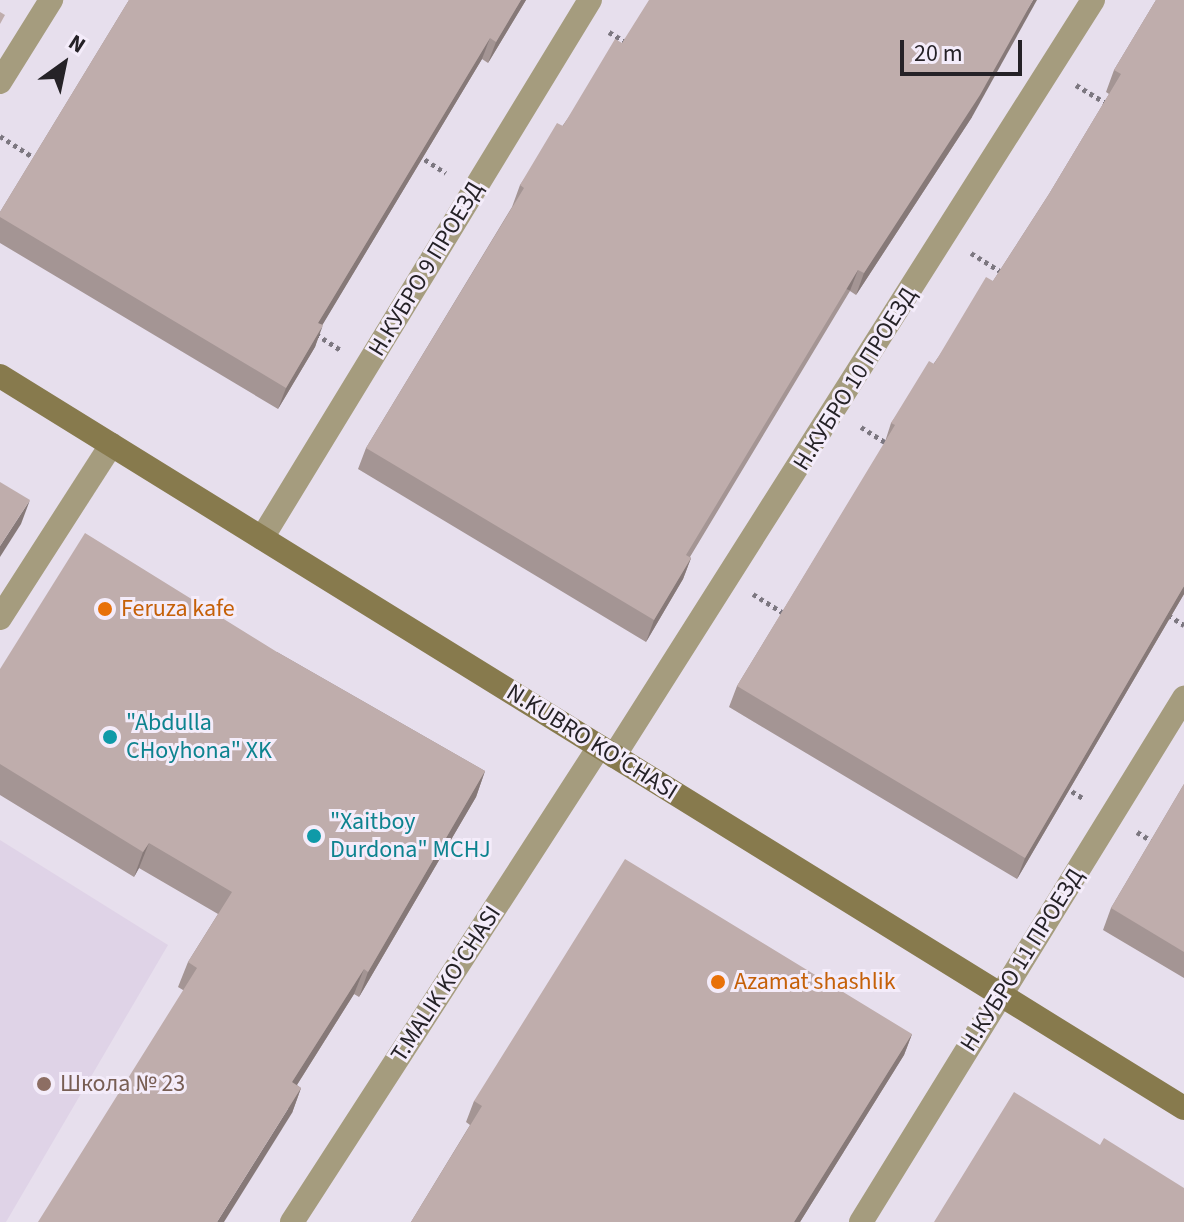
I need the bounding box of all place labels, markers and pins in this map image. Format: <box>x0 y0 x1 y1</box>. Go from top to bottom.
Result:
place label: Feruza kafe <box>121 595 235 623</box>
marker: Feruza kafe <box>96 600 114 618</box>
place label: "Abdulla CHoyhona" XK <box>126 709 272 765</box>
marker: "Abdulla CHoyhona" XK <box>101 728 119 746</box>
place label: "Xaitboy Durdona" MCHJ <box>330 808 491 864</box>
marker: "Xaitboy Durdona" MCHJ <box>305 827 323 845</box>
place label: Azamat shashlik <box>734 968 896 996</box>
marker: Azamat shashlik <box>709 973 727 991</box>
place label: Школа № 23 <box>60 1070 185 1098</box>
marker: Школа № 23 <box>35 1075 53 1093</box>

